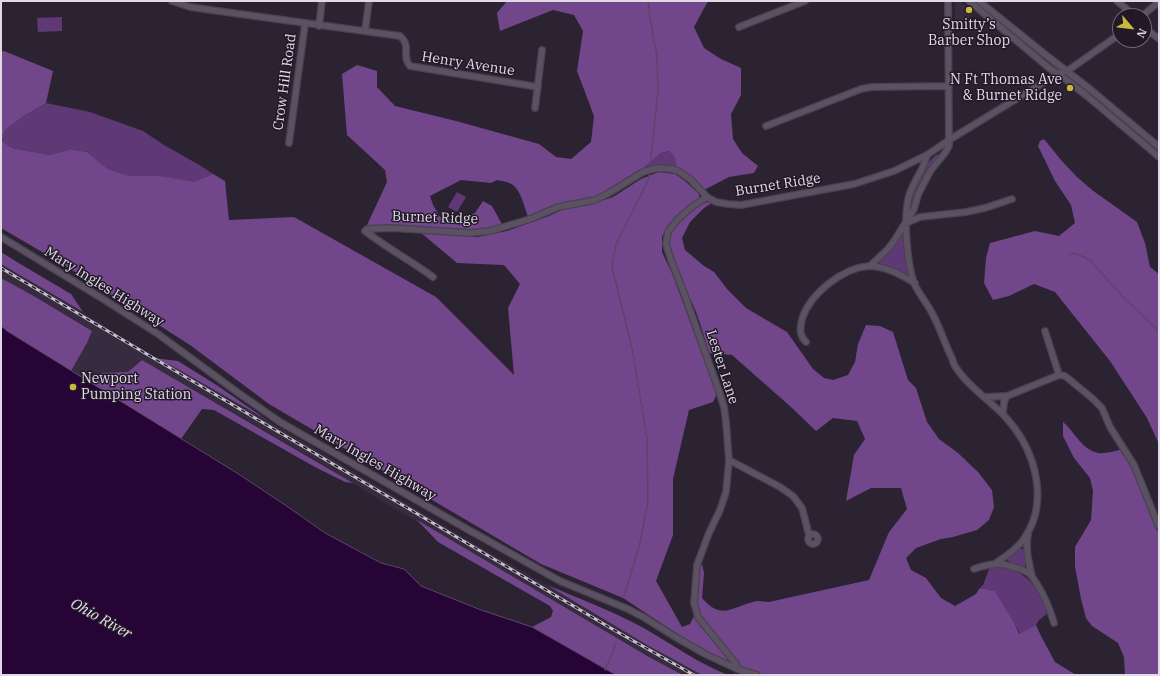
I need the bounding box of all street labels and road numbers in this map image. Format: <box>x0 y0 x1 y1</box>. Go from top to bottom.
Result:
street label: Crow Hill Road <box>270 33 300 131</box>
street label: Henry Avenue <box>420 48 516 80</box>
street label: Burnet Ridge <box>734 170 822 200</box>
street label: Burnet Ridge <box>392 208 478 228</box>
street label: Mary Ingles Highway <box>41 243 167 331</box>
street label: Lester Lane <box>702 328 742 406</box>
street label: Mary Ingles Highway <box>311 421 439 505</box>

